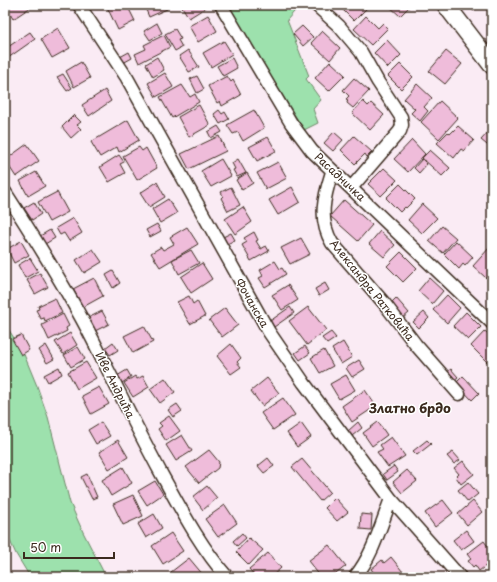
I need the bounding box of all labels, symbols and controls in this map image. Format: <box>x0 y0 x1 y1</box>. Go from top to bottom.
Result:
street label: Расадничка <box>311 148 370 205</box>
street label: Александра Ратковића <box>326 235 419 344</box>
street label: Фочанска <box>231 275 273 331</box>
street label: Иве Андрића <box>91 349 140 421</box>
district label: Златно брдо <box>368 398 451 417</box>
scale bar <box>24 534 114 560</box>
text: 50 m <box>30 538 61 556</box>

